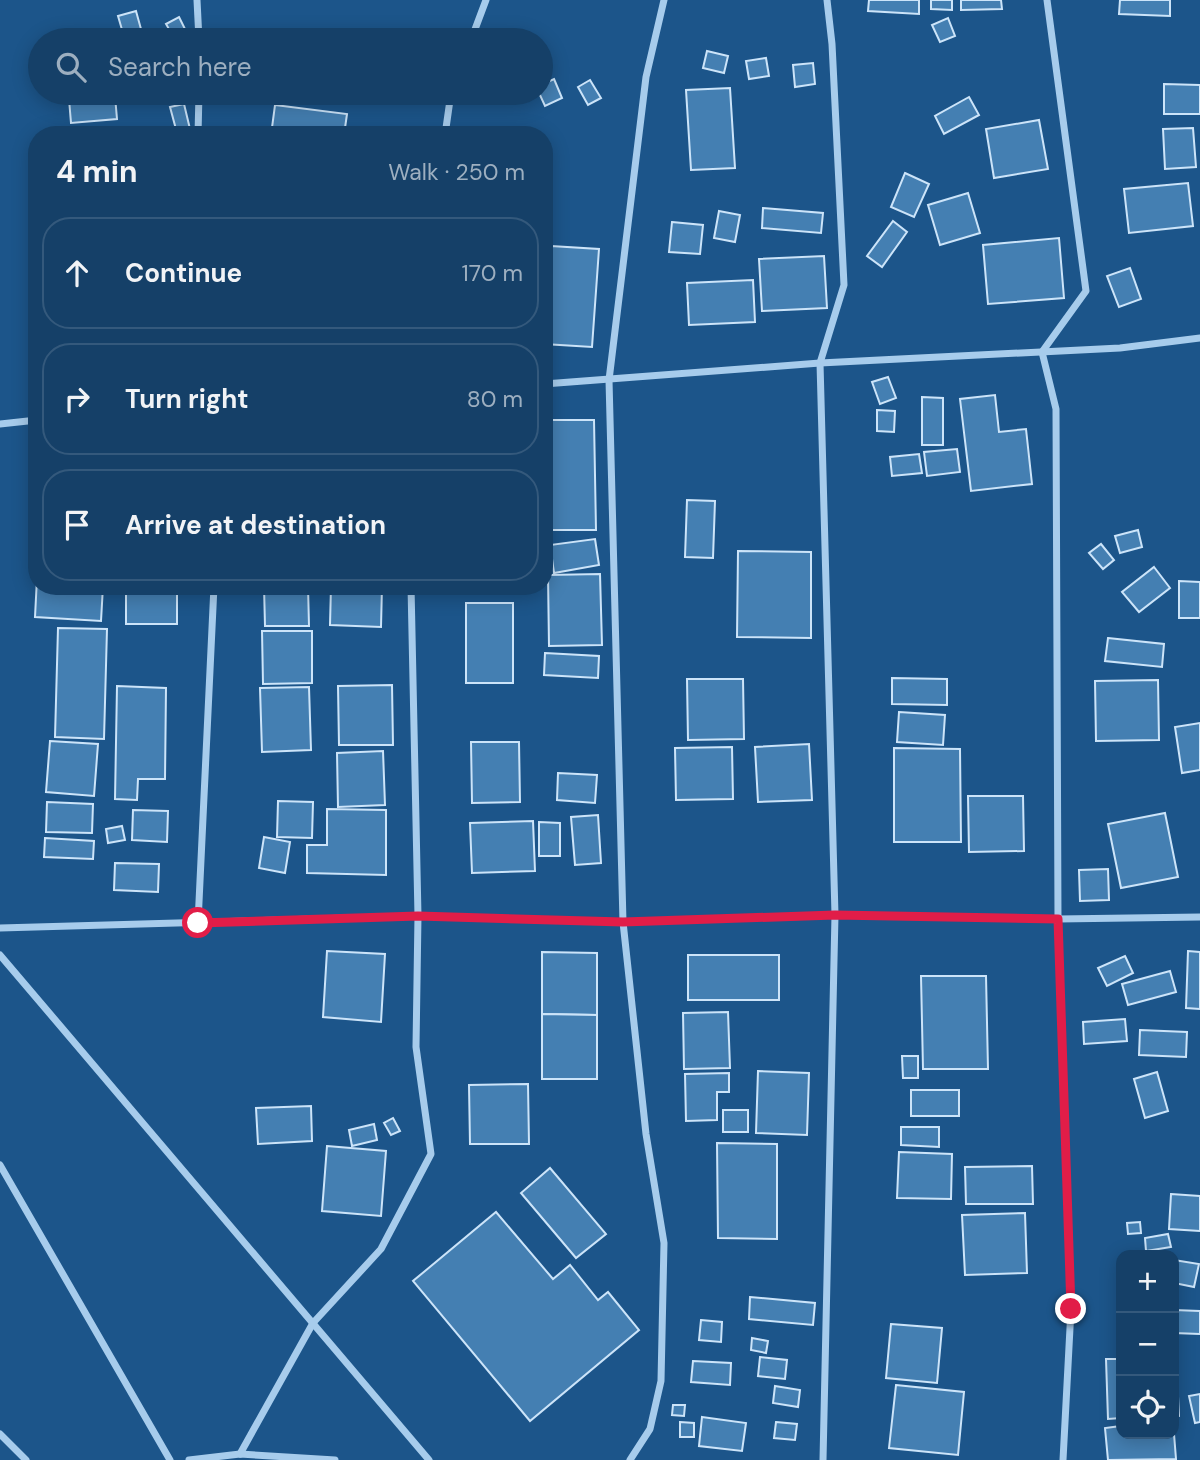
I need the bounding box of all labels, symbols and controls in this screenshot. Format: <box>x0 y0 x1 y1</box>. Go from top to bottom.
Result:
search box <box>28 28 553 105</box>
icon: search <box>52 48 90 86</box>
text: Search here <box>108 50 251 84</box>
text: 4 min <box>56 152 138 191</box>
text: Walk · 250 m <box>388 157 525 187</box>
icon: ahead <box>58 254 96 292</box>
text: Continue <box>125 256 242 290</box>
text: 170 m <box>462 258 523 288</box>
icon: right <box>58 380 96 418</box>
text: Turn right <box>125 382 249 416</box>
text: 80 m <box>467 384 523 414</box>
icon: arrive <box>58 506 96 544</box>
text: Arrive at destination <box>125 508 386 542</box>
route start <box>182 907 213 938</box>
map controls <box>1116 1250 1179 1439</box>
button: + <box>1116 1250 1179 1313</box>
route end <box>1055 1293 1086 1324</box>
button: − <box>1116 1313 1179 1376</box>
button: locate <box>1116 1376 1179 1439</box>

